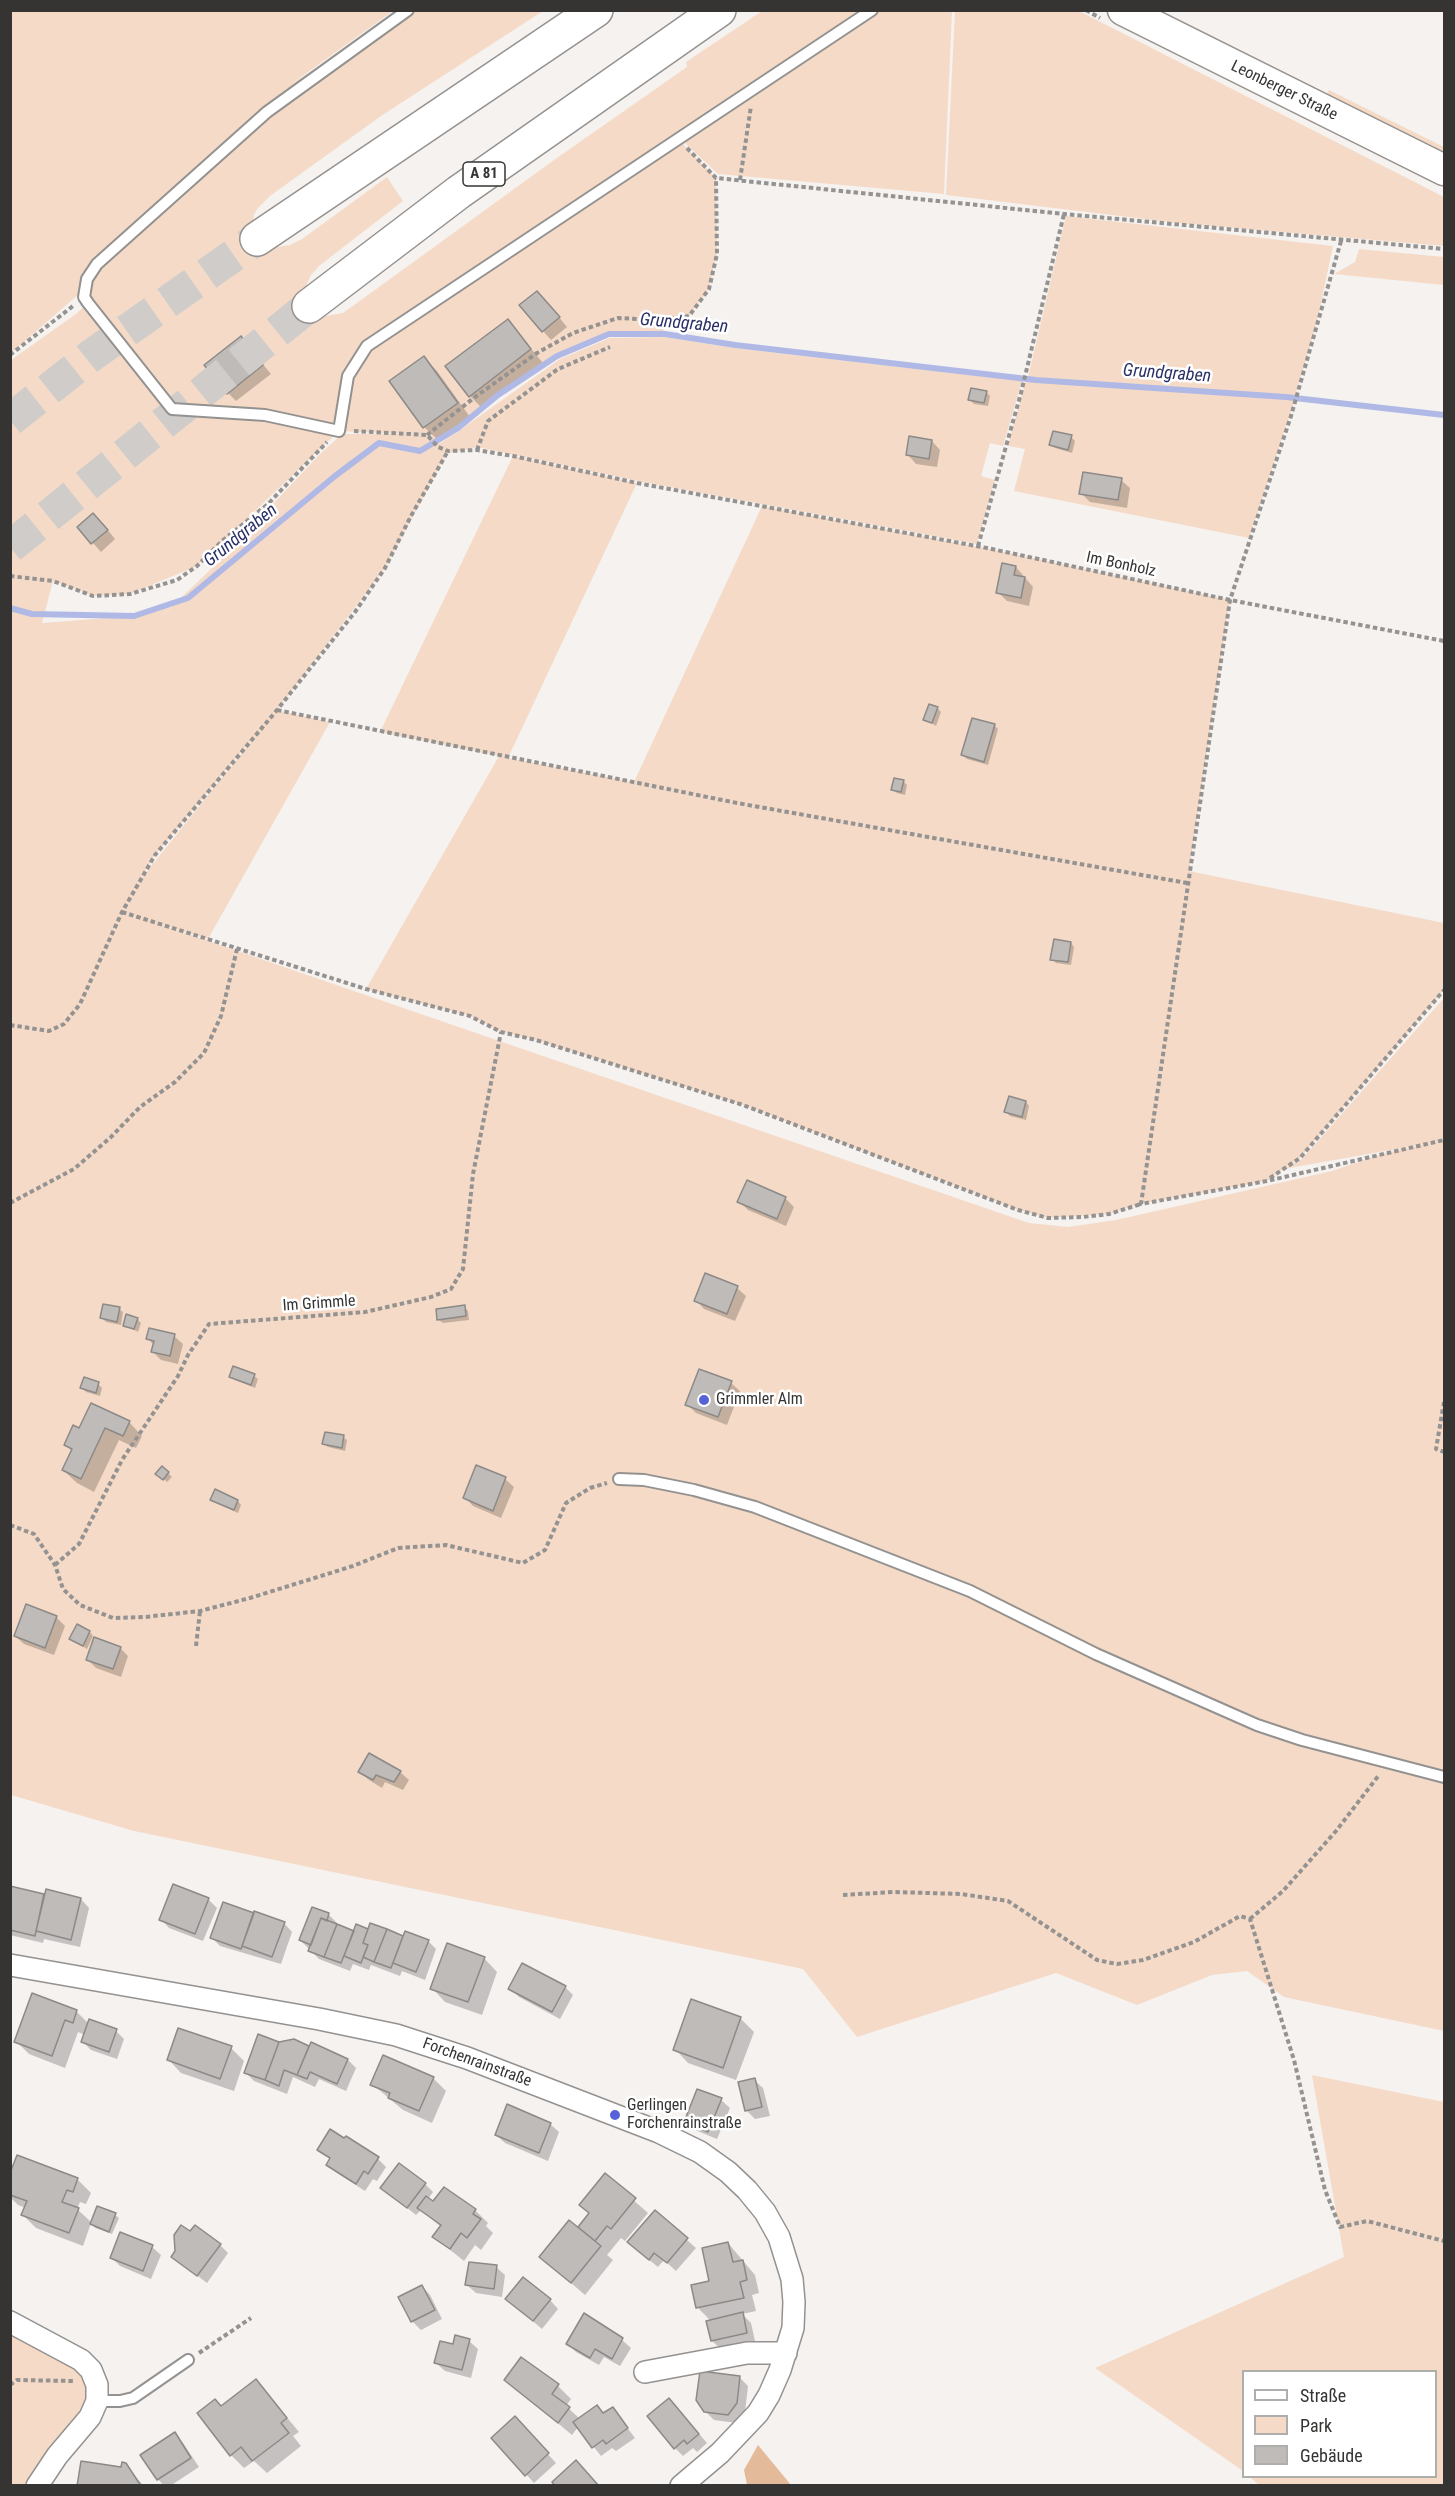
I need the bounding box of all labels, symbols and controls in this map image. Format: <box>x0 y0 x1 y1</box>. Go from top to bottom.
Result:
street label: Leonberger Straße <box>1228 57 1340 125</box>
road number: A 81 <box>463 162 505 186</box>
water label: Grundgraben <box>639 309 729 339</box>
water label: Grundgraben <box>1122 360 1212 388</box>
water label: Grundgraben <box>200 500 282 572</box>
street label: Im Bonholz <box>1084 548 1158 582</box>
street label: Im Grimmle <box>282 1292 356 1316</box>
place label: Grimmler Alm <box>716 1390 803 1410</box>
marker: Grimmler Alm <box>697 1393 711 1407</box>
street label: Forchenrainstraße <box>420 2034 534 2092</box>
place label: Gerlingen Forchenrainstraße <box>627 2096 741 2134</box>
marker: Gerlingen Forchenrainstraße <box>608 2108 622 2122</box>
legend <box>1242 2370 1437 2478</box>
text: Straße <box>1300 2385 1346 2406</box>
text: Park <box>1300 2415 1332 2436</box>
text: Gebäude <box>1300 2445 1363 2466</box>

